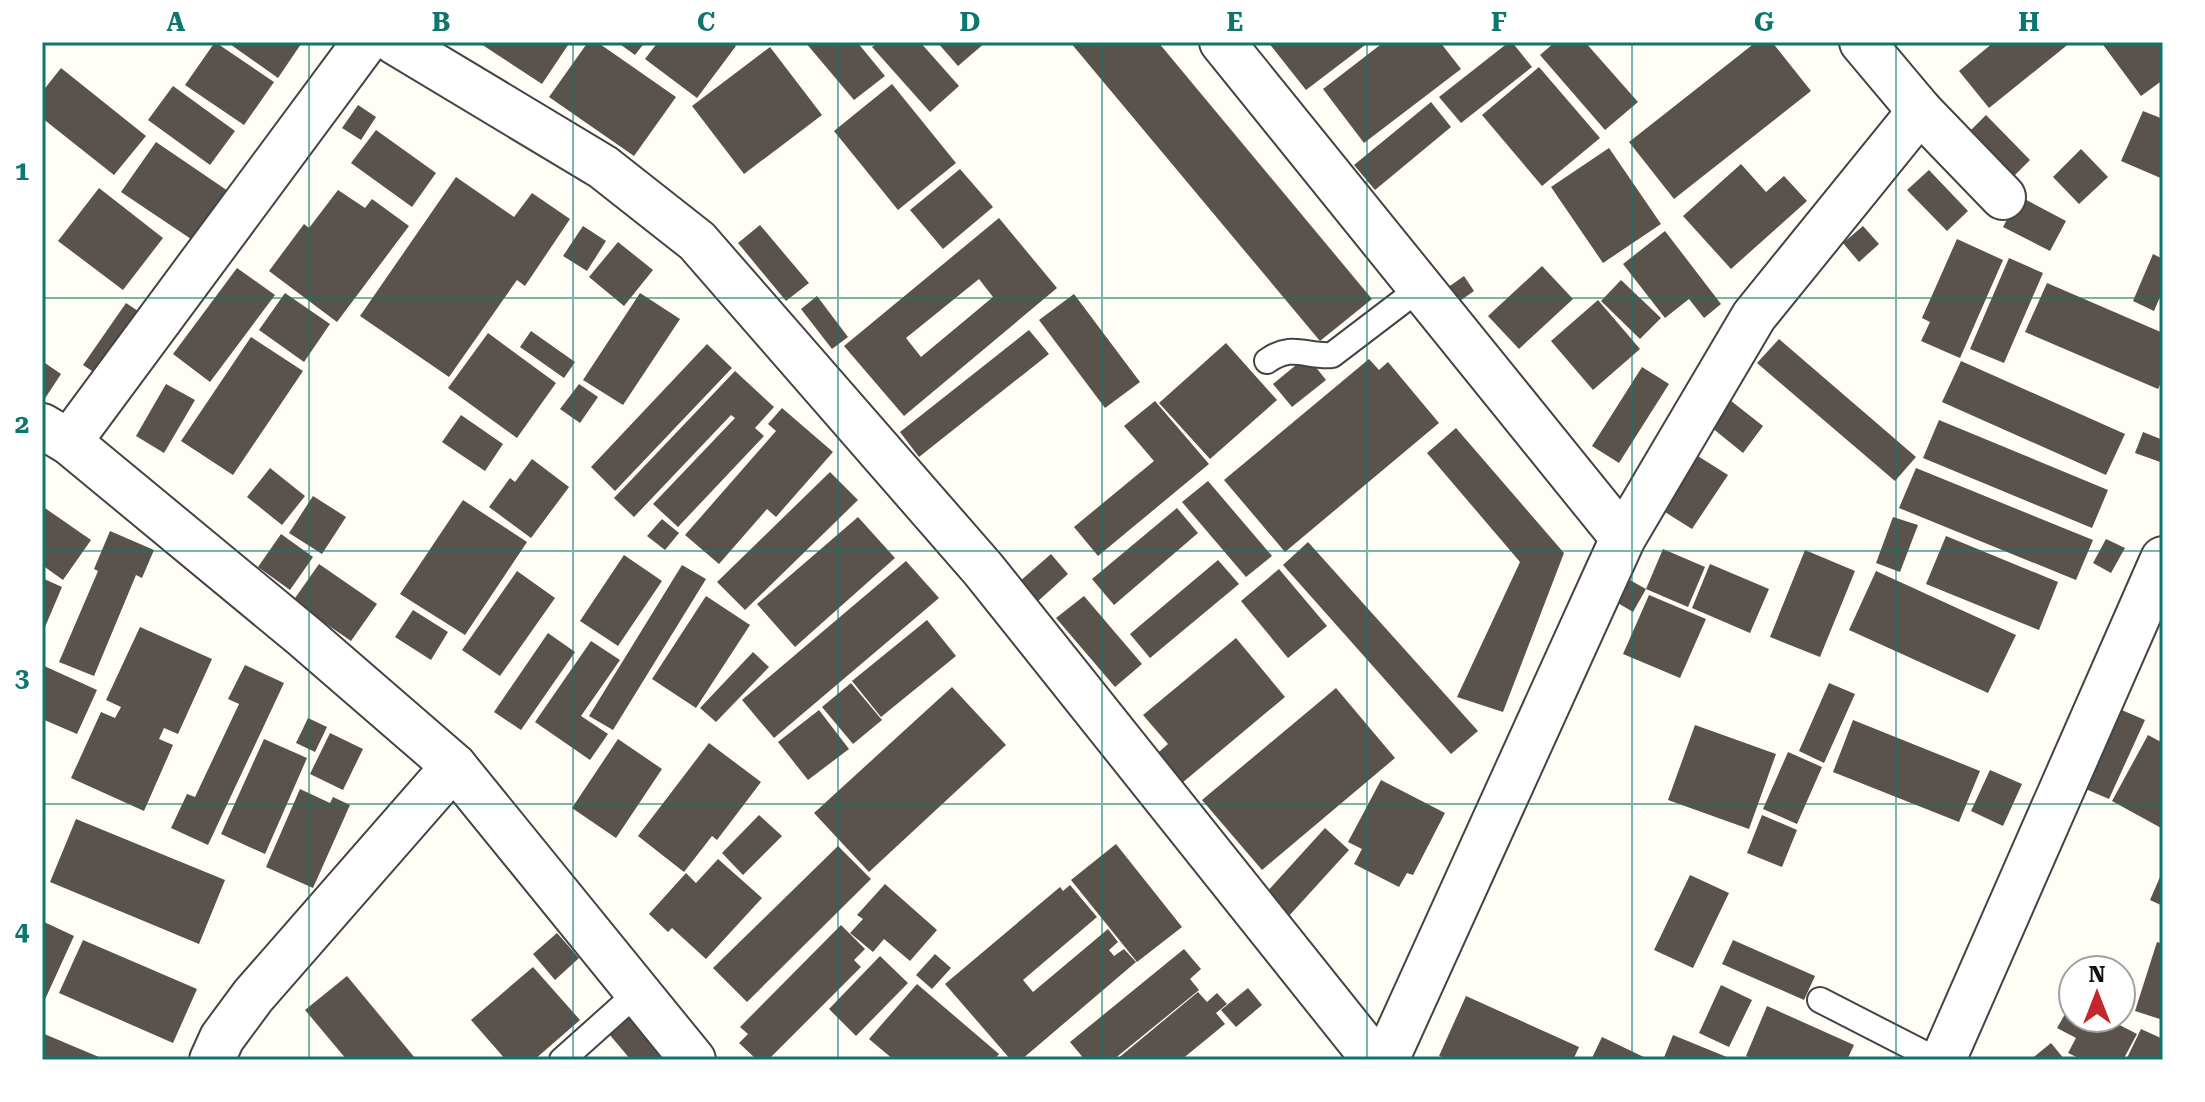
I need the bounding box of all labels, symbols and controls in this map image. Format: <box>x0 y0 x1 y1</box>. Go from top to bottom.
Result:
text: A <box>167 7 186 37</box>
text: B <box>432 7 450 37</box>
text: C <box>697 7 715 37</box>
text: D <box>960 7 980 37</box>
text: E <box>1227 7 1243 37</box>
text: F <box>1491 7 1507 37</box>
text: G <box>1754 7 1774 37</box>
text: H <box>2018 7 2040 37</box>
text: 1 <box>15 156 29 186</box>
text: 2 <box>15 409 29 439</box>
text: 3 <box>15 663 29 693</box>
text: 4 <box>15 916 30 946</box>
north arrow <box>2057 954 2137 1034</box>
text: N <box>2089 962 2106 987</box>

